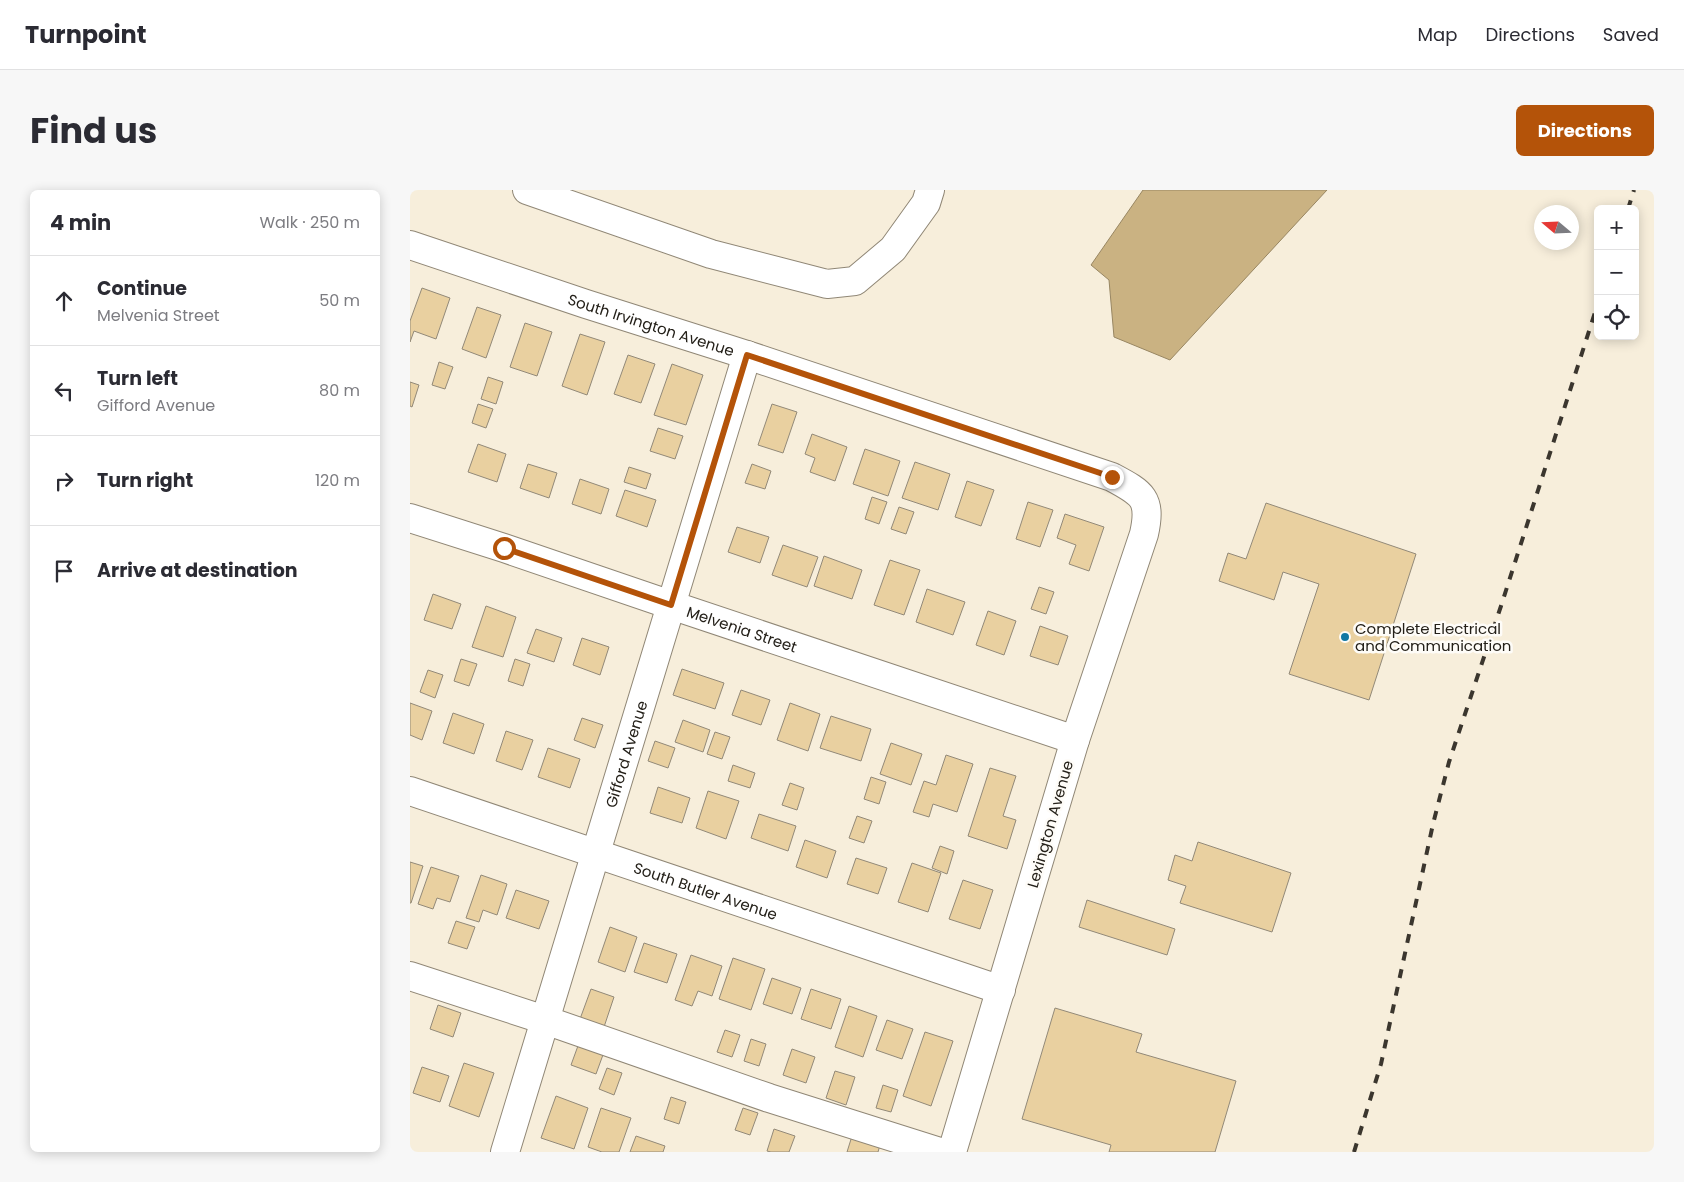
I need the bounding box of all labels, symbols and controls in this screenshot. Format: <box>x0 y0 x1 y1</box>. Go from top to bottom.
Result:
text: Turnpoint <box>25 18 146 51</box>
text: Map <box>1418 22 1457 47</box>
text: Directions <box>1485 22 1575 47</box>
text: Saved <box>1603 22 1659 47</box>
button: Directions <box>1516 105 1654 156</box>
text: Find us <box>30 106 157 155</box>
north arrow <box>1534 205 1579 250</box>
map controls <box>1594 205 1639 340</box>
button: + <box>1594 205 1639 250</box>
text: 4 min <box>50 208 111 237</box>
text: Walk · 250 m <box>259 211 360 234</box>
button: − <box>1594 250 1639 295</box>
text: Continue <box>97 275 187 302</box>
icon: ahead <box>50 287 78 315</box>
street label: South Irvington Avenue <box>565 288 737 361</box>
text: 50 m <box>319 289 360 312</box>
button: locate <box>1594 295 1639 340</box>
text: Melvenia Street <box>97 304 220 327</box>
text: Turn left <box>97 365 178 392</box>
icon: left <box>50 377 78 405</box>
text: 80 m <box>319 379 360 402</box>
text: Gifford Avenue <box>97 394 215 417</box>
route end <box>1101 466 1124 489</box>
icon: right <box>50 467 78 495</box>
text: Turn right <box>97 467 193 494</box>
text: 120 m <box>315 469 360 492</box>
route start <box>493 537 516 560</box>
icon: arrive <box>50 557 78 585</box>
text: Arrive at destination <box>97 557 298 584</box>
street label: Melvenia Street <box>684 601 800 657</box>
place label: Complete Electrical and Communication <box>1355 618 1511 656</box>
marker: Complete Electrical and Communication <box>1339 631 1351 643</box>
street label: Gifford Avenue <box>600 698 652 810</box>
street label: Lexington Avenue <box>1022 758 1078 890</box>
street label: South Butler Avenue <box>631 857 780 925</box>

